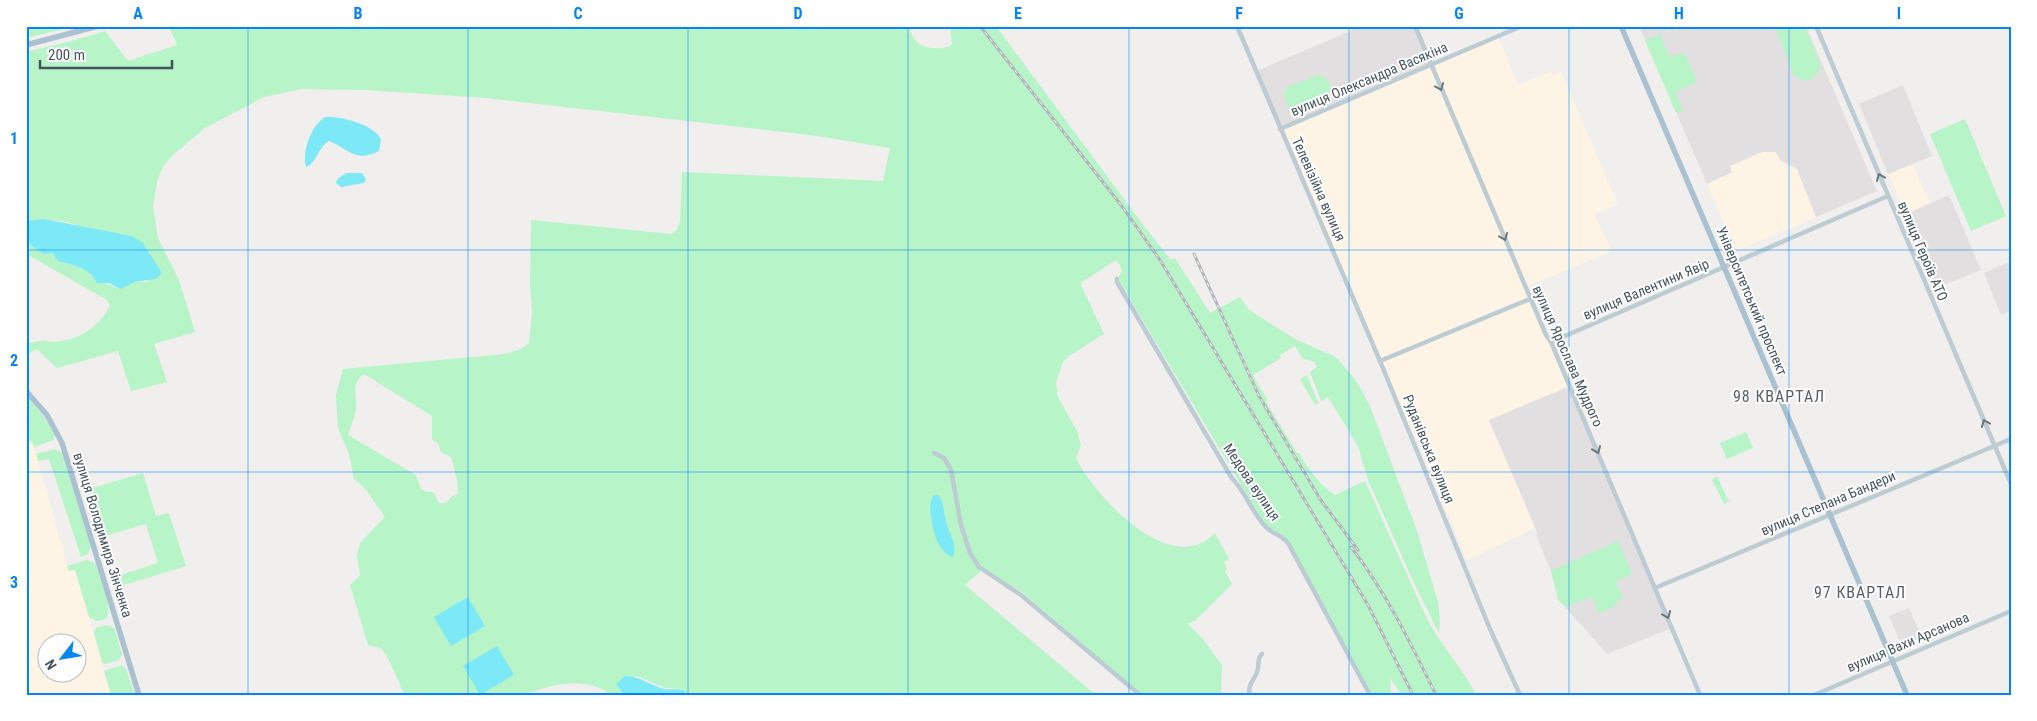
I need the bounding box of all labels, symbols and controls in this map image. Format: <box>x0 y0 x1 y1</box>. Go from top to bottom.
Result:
text: A <box>133 4 143 23</box>
text: B <box>354 4 363 23</box>
text: C <box>573 4 583 23</box>
text: D <box>793 4 803 23</box>
text: E <box>1014 4 1022 23</box>
text: F <box>1235 4 1243 23</box>
text: G <box>1454 4 1464 23</box>
text: H <box>1674 4 1684 23</box>
text: I <box>1897 4 1901 23</box>
scale bar <box>40 38 172 70</box>
street label: вулиця Олександра Васякіна <box>1288 39 1450 119</box>
text: 200 m <box>48 46 85 64</box>
one-way arrow <box>1434 82 1444 91</box>
text: 1 <box>10 129 18 148</box>
street label: Телевізійна вулиця <box>1289 135 1349 243</box>
one-way arrow <box>1875 173 1886 182</box>
street label: вулиця Героїв АТО <box>1895 199 1951 303</box>
street label: Університетський проспект <box>1713 224 1791 378</box>
one-way arrow <box>1497 232 1508 241</box>
street label: вулиця Валентини Явір <box>1581 255 1711 323</box>
street label: вулиця Ярослава Мудрого <box>1530 283 1606 429</box>
text: 2 <box>10 351 18 370</box>
district label: 98 КВАРТАЛ <box>1733 387 1825 406</box>
street label: Руданівська вулиця <box>1400 392 1458 506</box>
one-way arrow <box>1980 419 1991 428</box>
street label: Медова вулиця <box>1220 440 1284 524</box>
one-way arrow <box>1590 445 1601 454</box>
street label: вулиця Володимира Зінченка <box>70 451 136 619</box>
street label: вулиця Степана Бандери <box>1758 467 1898 539</box>
text: 3 <box>10 573 18 592</box>
district label: 97 КВАРТАЛ <box>1814 583 1906 602</box>
street label: вулиця Вахи Арсанова <box>1845 609 1971 675</box>
one-way arrow <box>1660 610 1671 619</box>
north arrow <box>38 634 88 684</box>
text: N <box>42 657 60 672</box>

